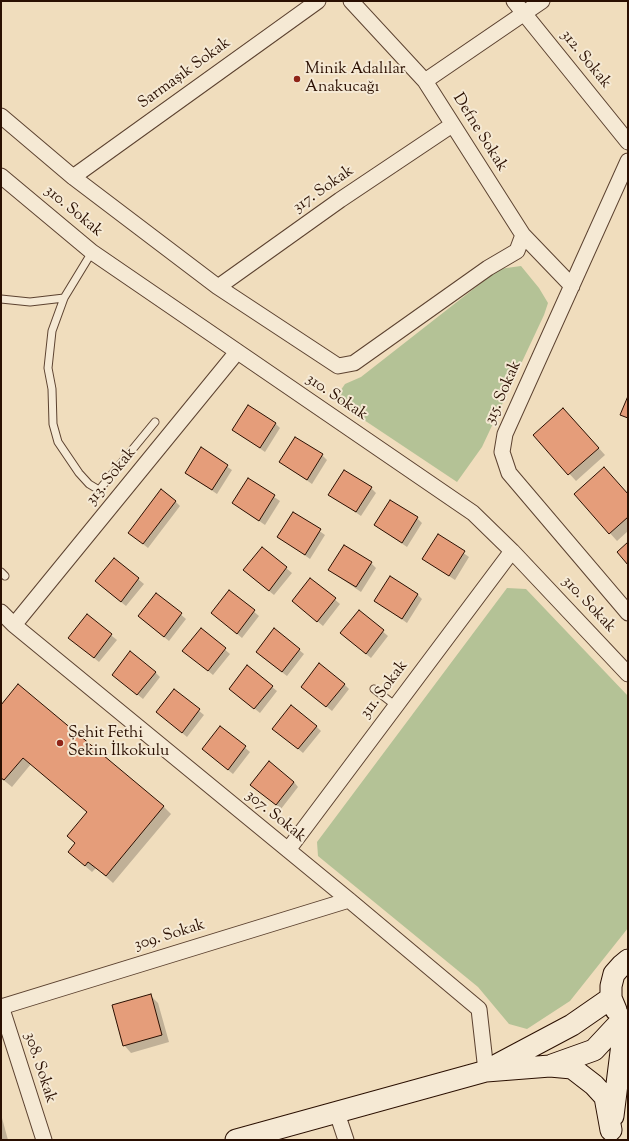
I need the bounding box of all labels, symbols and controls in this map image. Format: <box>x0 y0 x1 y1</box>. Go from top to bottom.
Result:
street label: 312. Sokak <box>556 27 614 93</box>
street label: Sarmaşık Sokak <box>135 34 235 114</box>
place label: Minik Adalılar Anakucağı <box>305 60 406 98</box>
marker: Minik Adalılar Anakucağı <box>292 74 302 84</box>
street label: Defne Sokak <box>447 90 511 176</box>
street label: 317. Sokak <box>290 162 358 218</box>
street label: 310. Sokak <box>40 182 106 242</box>
street label: 315. Sokak <box>481 358 527 428</box>
street label: 310. Sokak <box>302 370 370 426</box>
street label: 313. Sokak <box>83 444 141 510</box>
street label: 310. Sokak <box>557 573 619 637</box>
street label: 311. Sokak <box>357 657 413 723</box>
place label: Şehit Fethi Sekin İlkokulu <box>68 724 169 762</box>
marker: Şehit Fethi Sekin İlkokulu <box>55 738 65 748</box>
street label: 307. Sokak <box>241 787 309 847</box>
street label: 309. Sokak <box>132 916 208 956</box>
street label: 308. Sokak <box>19 1030 59 1106</box>

